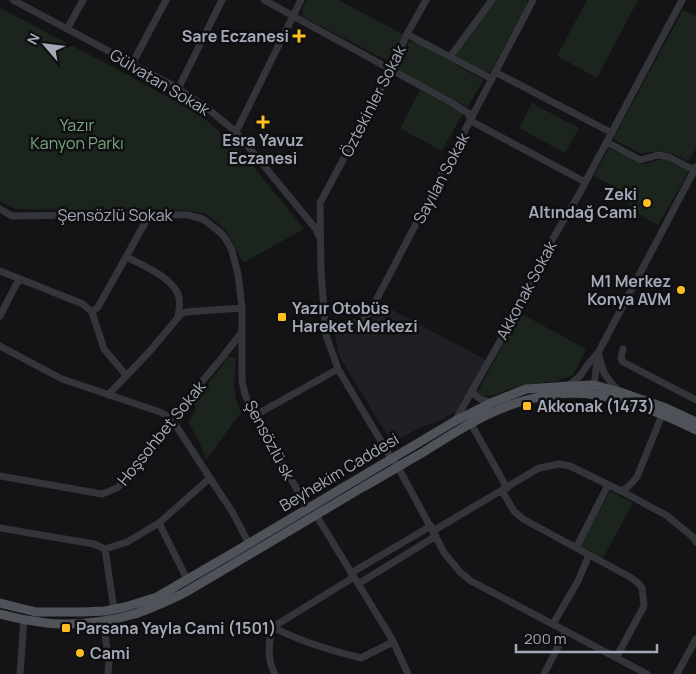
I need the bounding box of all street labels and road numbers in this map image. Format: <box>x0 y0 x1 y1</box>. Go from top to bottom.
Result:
street label: Öztekinler Sokak <box>335 40 411 161</box>
street label: Gülvatan Sokak <box>106 43 215 121</box>
street label: Sayılan Sokak <box>408 128 475 227</box>
street label: Şensözlü Sokak <box>57 204 174 226</box>
street label: Akkonak Sokak <box>491 236 562 343</box>
street label: Hoşsohbet Sokak <box>112 375 211 490</box>
street label: Şensözlü sk <box>240 396 301 485</box>
street label: Beyhekim Caddesi <box>275 428 403 516</box>

